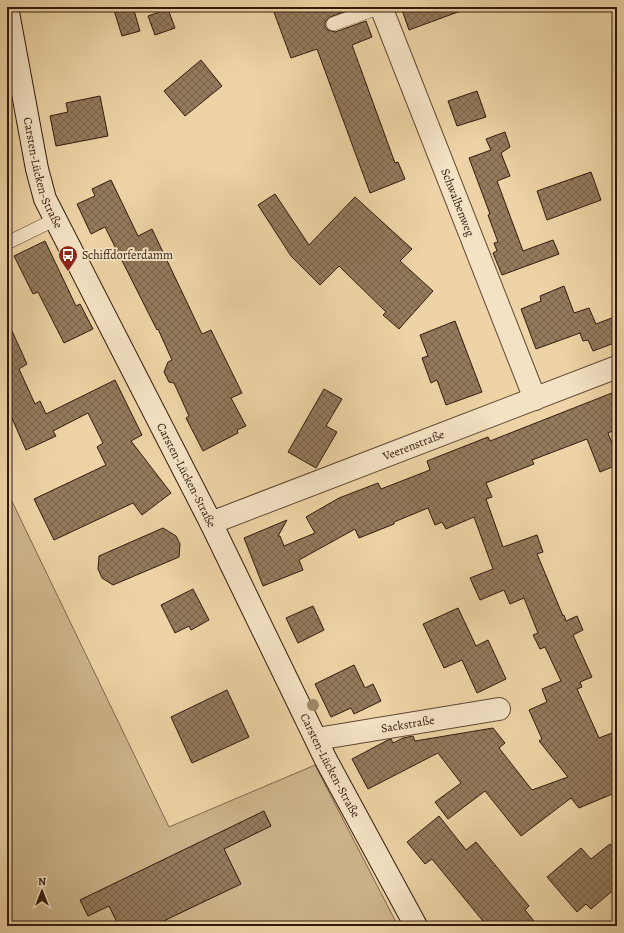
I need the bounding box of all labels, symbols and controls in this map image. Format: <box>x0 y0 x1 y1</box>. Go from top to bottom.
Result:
street label: Carsten-Lücken-Straße <box>20 116 67 231</box>
street label: Schwalbenweg <box>437 166 478 239</box>
bus stop icon: Schiffdorferdamm <box>57 244 79 272</box>
place label: Schiffdorferdamm <box>82 247 173 263</box>
street label: Carsten-Lücken-Straße <box>153 420 220 530</box>
street label: Veerenstraße <box>379 426 447 465</box>
street label: Carsten-Lücken-Straße <box>297 711 364 821</box>
street label: Sackstraße <box>380 712 436 736</box>
north arrow <box>22 871 62 911</box>
text: N <box>38 874 46 889</box>

